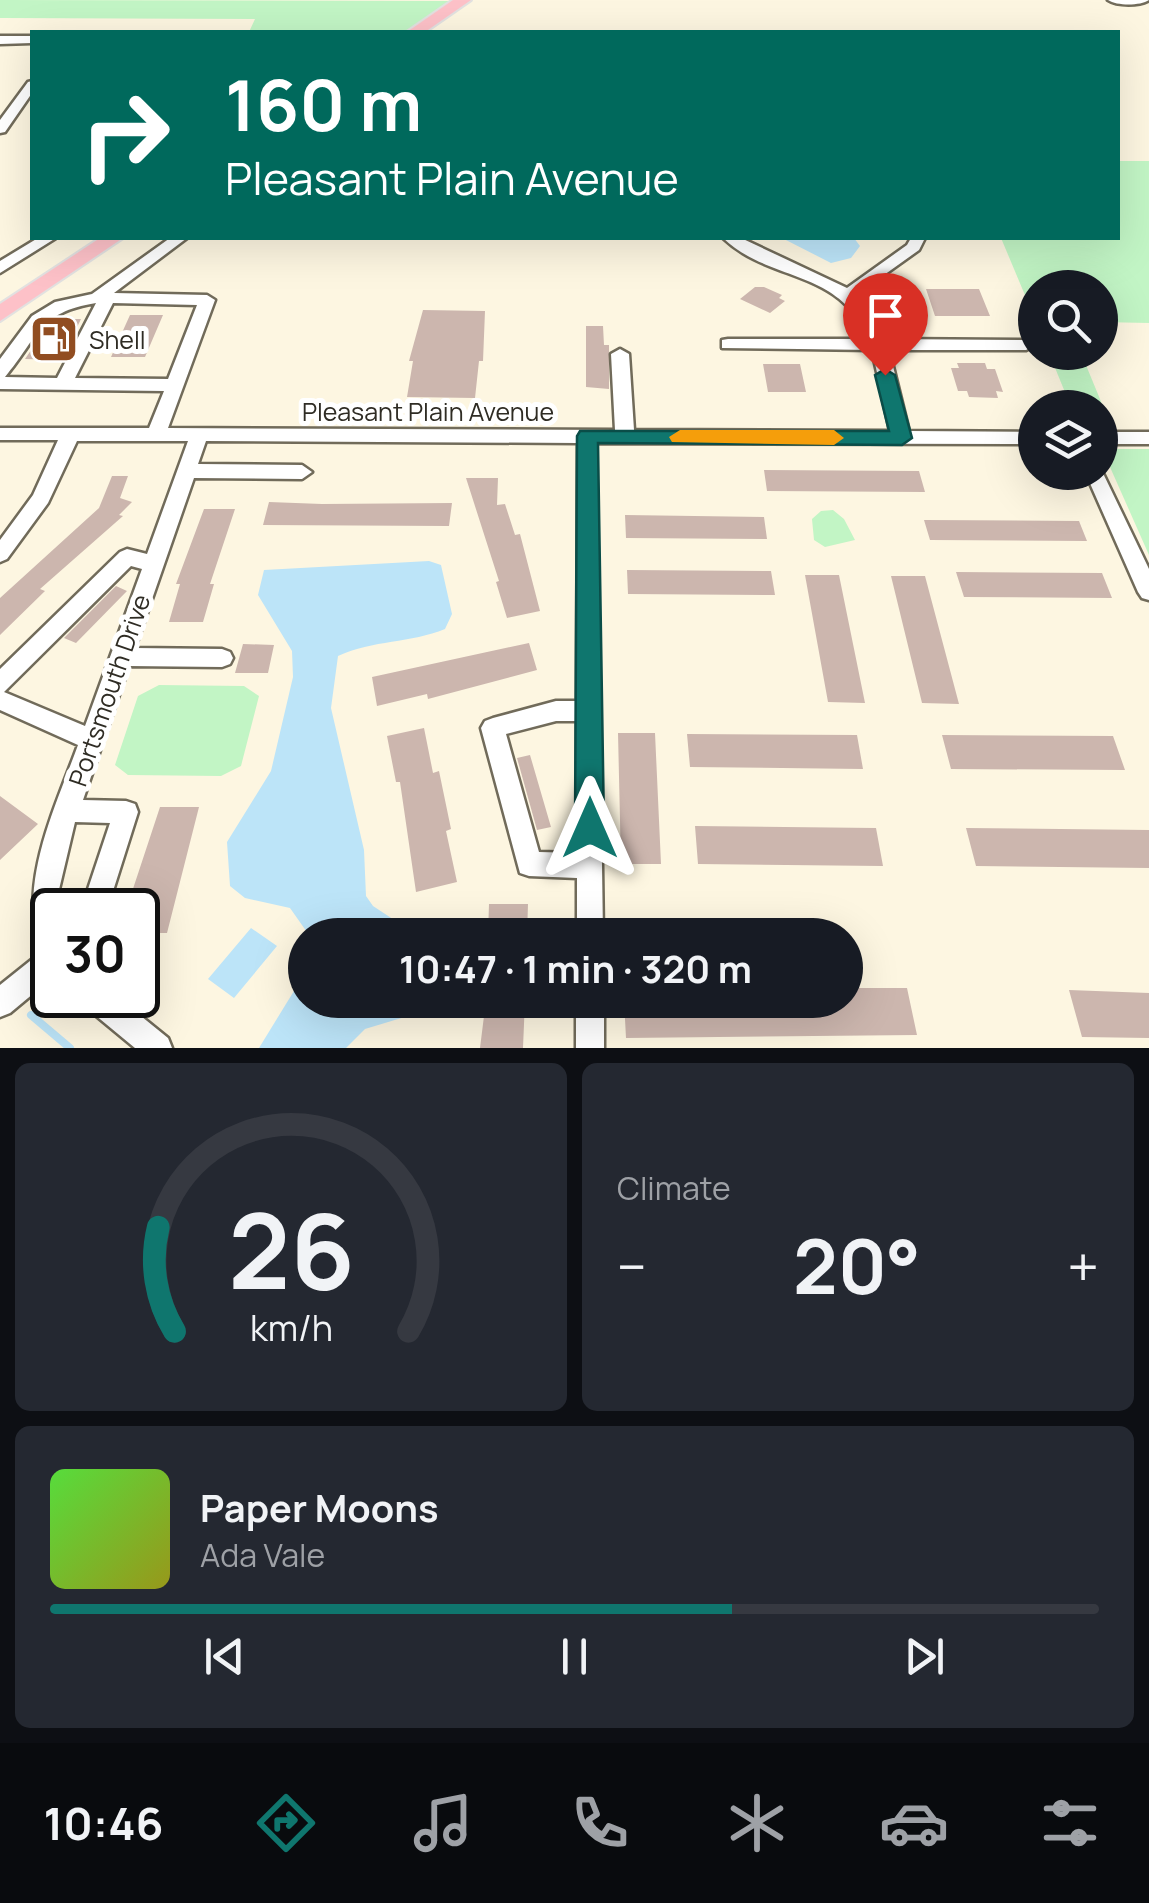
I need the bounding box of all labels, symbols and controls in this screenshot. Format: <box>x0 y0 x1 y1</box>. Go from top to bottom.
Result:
text: 160 m <box>225 56 422 152</box>
icon: right <box>60 70 190 200</box>
text: Pleasant Plain Avenue <box>225 147 679 209</box>
map controls <box>1018 270 1118 490</box>
button: search <box>1018 270 1118 370</box>
pin <box>843 273 928 376</box>
icon: arrive <box>858 288 913 343</box>
fuel station icon: Shell <box>28 313 80 365</box>
place label: Shell <box>89 322 146 357</box>
button: layers <box>1018 390 1118 490</box>
street label: Pleasant Plain Avenue <box>302 394 554 429</box>
street label: Portsmouth Drive <box>60 589 158 791</box>
position arrow <box>538 776 642 880</box>
speed limit sign: 30 <box>30 888 160 1018</box>
text: 10:47 · 1 min · 320 m <box>399 942 752 994</box>
text: Climate <box>617 1166 731 1210</box>
text: 26 <box>228 1178 354 1320</box>
text: 20° <box>793 1214 921 1317</box>
text: − <box>617 1228 647 1304</box>
text: + <box>1067 1228 1099 1304</box>
text: km/h <box>249 1303 333 1352</box>
text: Paper Moons <box>200 1481 439 1533</box>
text: Ada Vale <box>200 1533 325 1577</box>
icon: previous <box>197 1629 252 1684</box>
icon: pause <box>547 1629 602 1684</box>
icon: next <box>897 1629 952 1684</box>
icon: directions <box>251 1788 321 1858</box>
icon: music <box>408 1788 478 1858</box>
icon: phone <box>565 1788 635 1858</box>
icon: climate <box>722 1788 792 1858</box>
icon: car <box>879 1788 949 1858</box>
icon: filters <box>1035 1788 1105 1858</box>
text: 10:46 <box>43 1792 164 1854</box>

